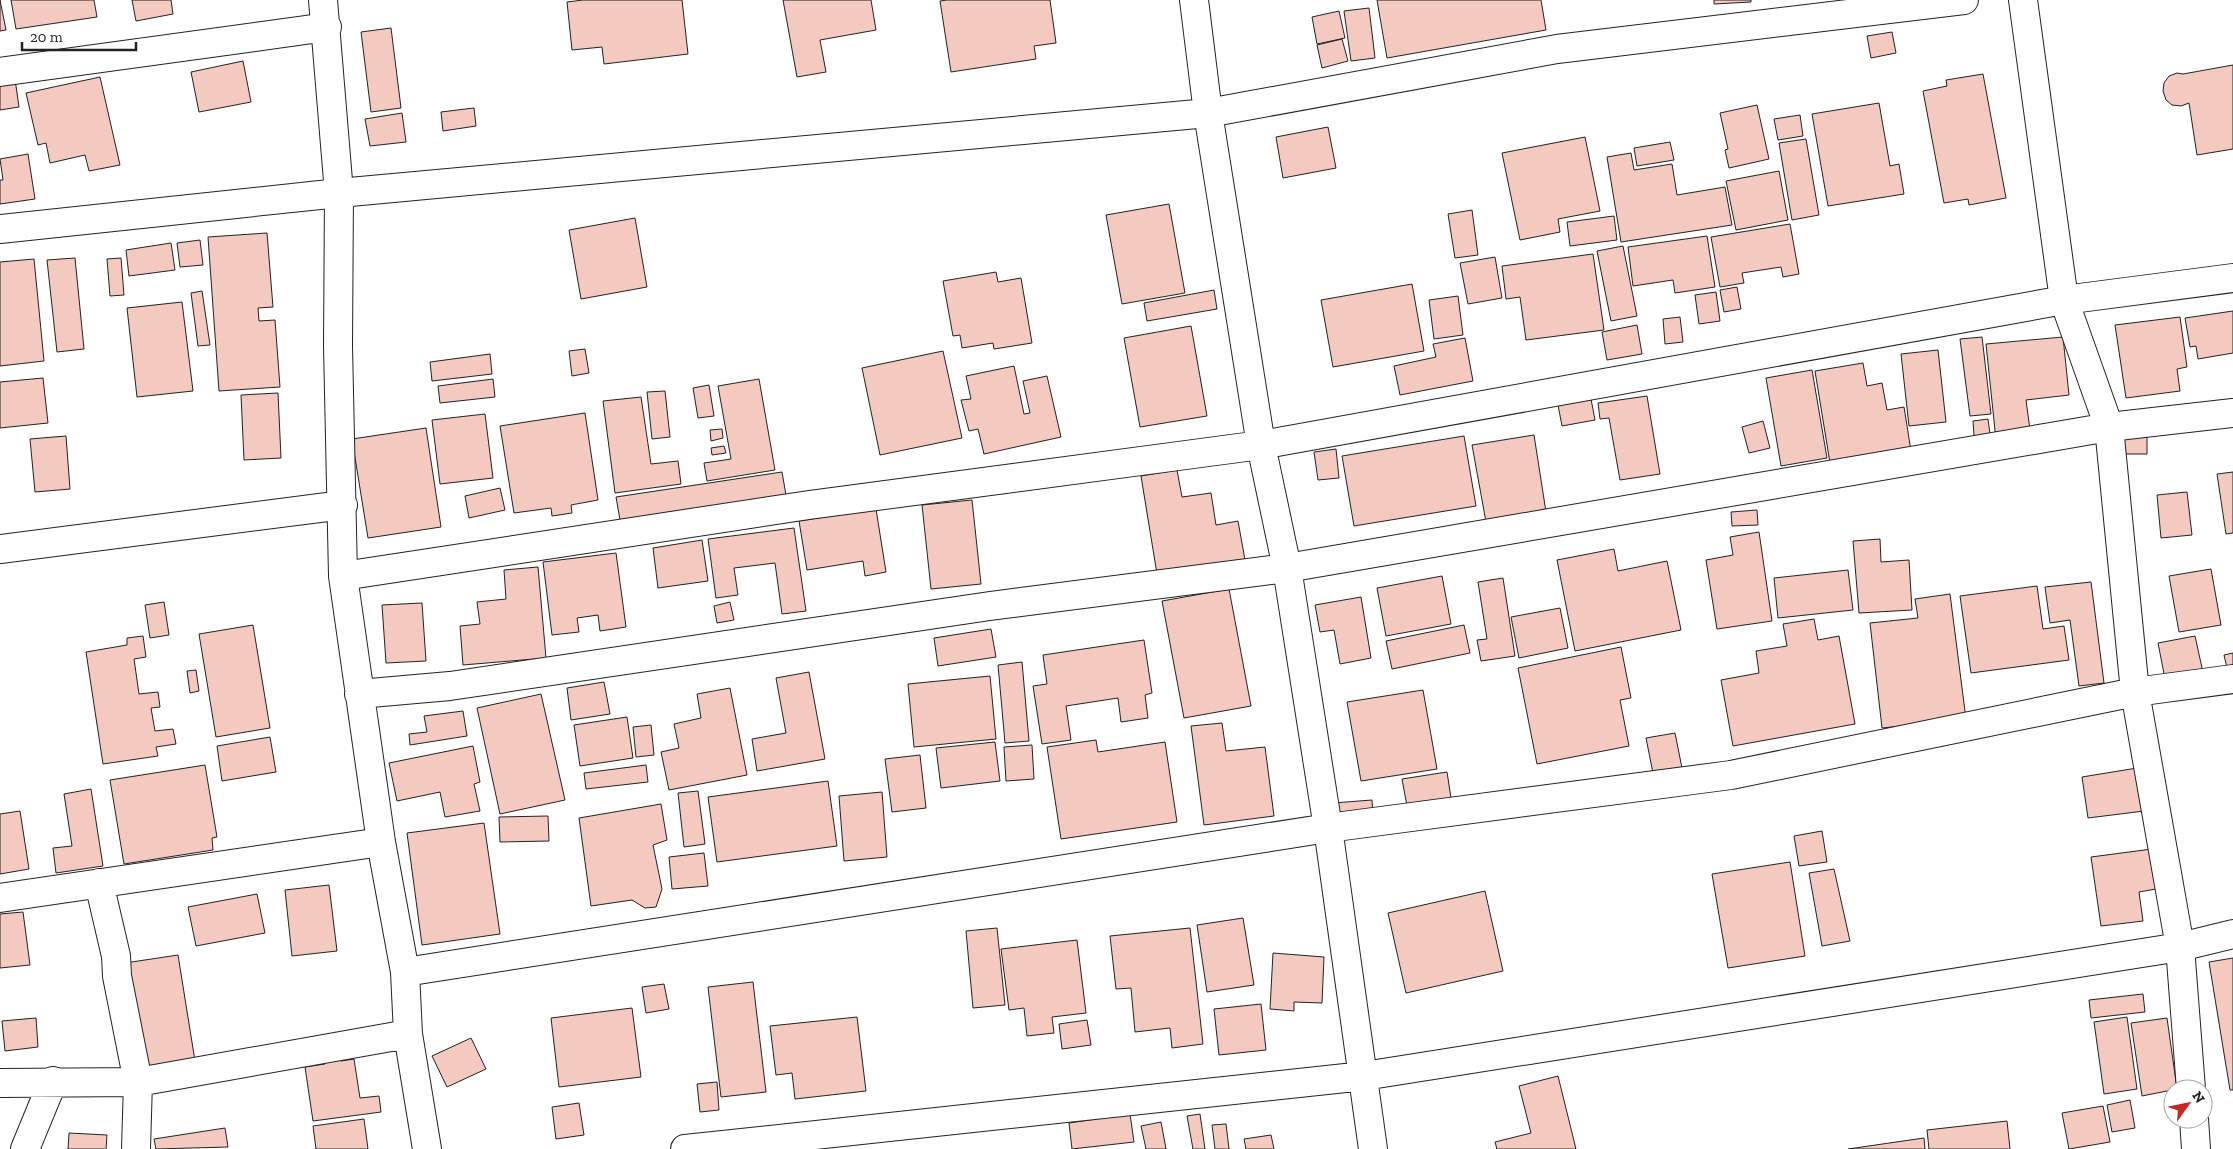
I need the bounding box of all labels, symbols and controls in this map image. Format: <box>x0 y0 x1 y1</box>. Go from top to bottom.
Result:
scale bar <box>22 20 136 52</box>
text: 20 m <box>30 28 63 46</box>
north arrow <box>2163 1079 2213 1129</box>
text: N <box>2188 1088 2209 1107</box>

